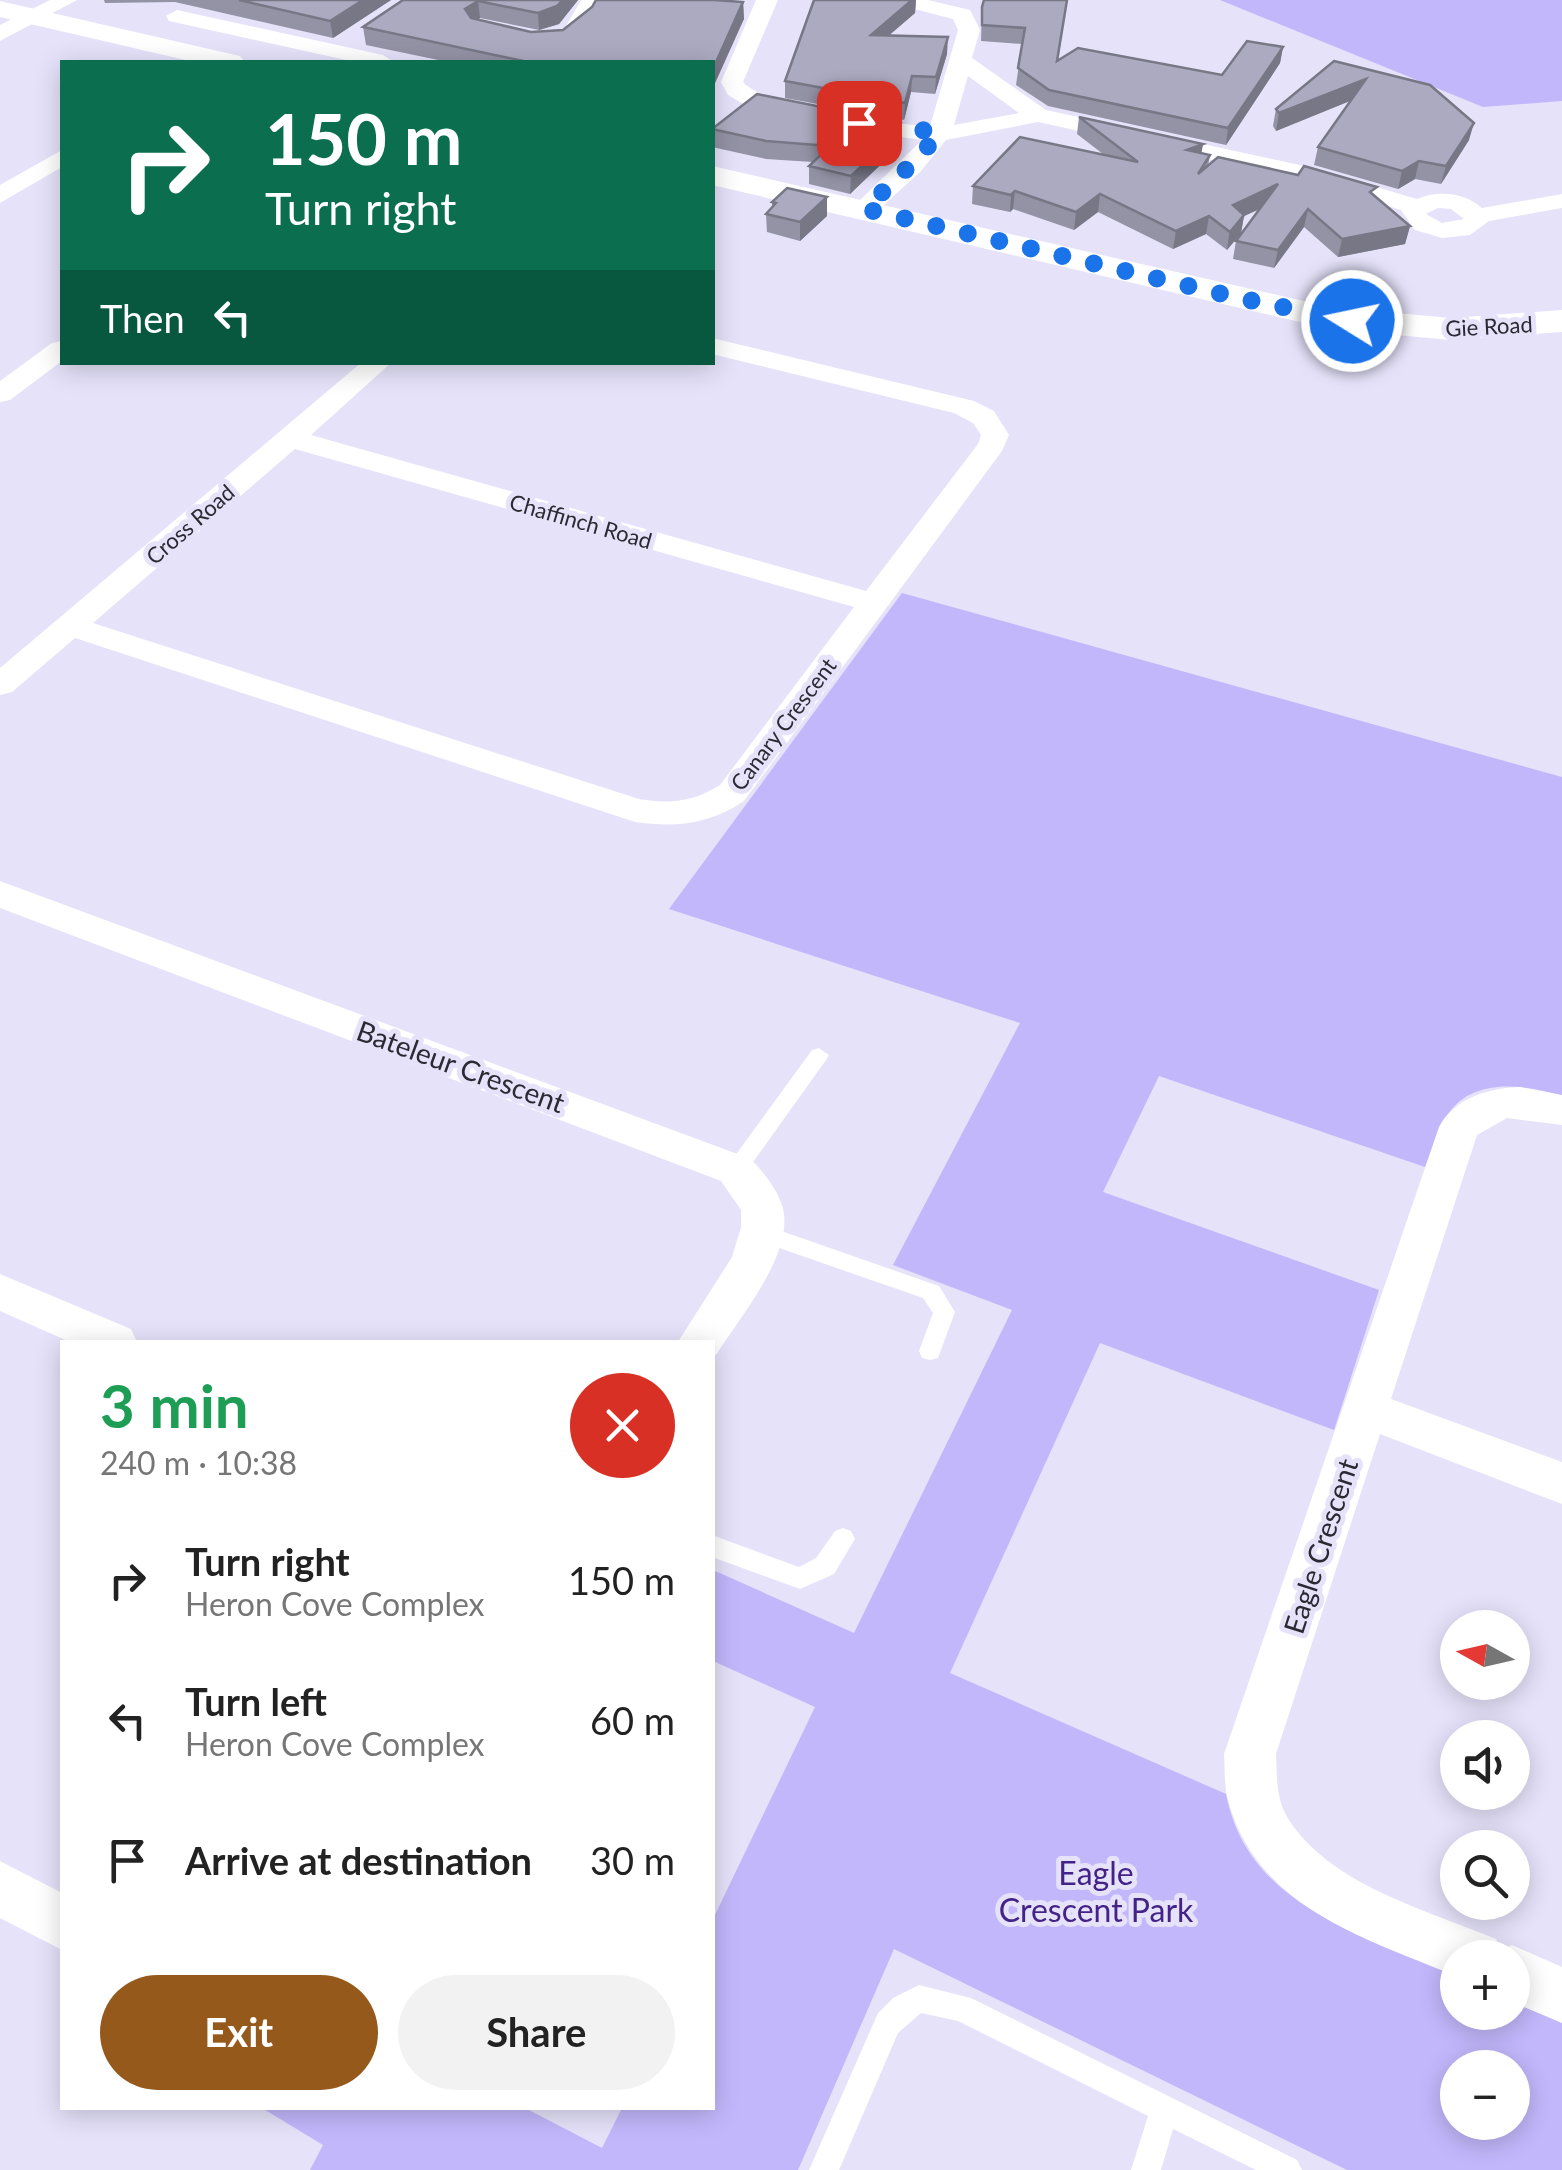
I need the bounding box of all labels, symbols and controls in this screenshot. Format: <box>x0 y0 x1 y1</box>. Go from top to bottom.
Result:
pin <box>817 81 902 166</box>
text: 150 m <box>265 96 462 180</box>
icon: arrive <box>832 96 887 151</box>
icon: right <box>100 100 230 230</box>
text: Turn right <box>265 181 456 235</box>
position arrow <box>1300 269 1404 373</box>
icon: left <box>205 290 260 345</box>
text: Then <box>100 295 185 341</box>
street label: Gie Road <box>1445 310 1533 342</box>
street label: Cross Road <box>140 478 240 570</box>
street label: Chaffinch Road <box>507 488 655 554</box>
street label: Canary Crescent <box>725 652 842 795</box>
street label: Bateleur Crescent <box>352 1013 570 1119</box>
text: 3 min <box>100 1369 249 1441</box>
button: close <box>570 1373 675 1478</box>
text: 240 m · 10:38 <box>100 1443 297 1482</box>
street label: Eagle Crescent <box>1276 1454 1364 1638</box>
text: Turn right <box>185 1538 350 1584</box>
icon: right <box>100 1553 155 1608</box>
text: 150 m <box>568 1557 675 1603</box>
text: Heron Cove Complex <box>185 1584 485 1623</box>
north arrow <box>1440 1610 1530 1700</box>
map controls <box>1440 1610 1530 2140</box>
text: Turn left <box>185 1678 327 1724</box>
icon: left <box>100 1693 155 1748</box>
text: 60 m <box>590 1697 675 1743</box>
button: sound <box>1440 1720 1530 1810</box>
text: Heron Cove Complex <box>185 1724 485 1763</box>
button: search <box>1440 1830 1530 1920</box>
icon: arrive <box>100 1833 155 1888</box>
text: Arrive at destination <box>185 1837 532 1883</box>
text: 30 m <box>590 1837 675 1883</box>
park label: Eagle Crescent Park <box>999 1853 1194 1929</box>
button: + <box>1440 1940 1530 2030</box>
button: Exit <box>100 1975 378 2090</box>
button: Share <box>398 1975 675 2090</box>
button: − <box>1440 2050 1530 2140</box>

